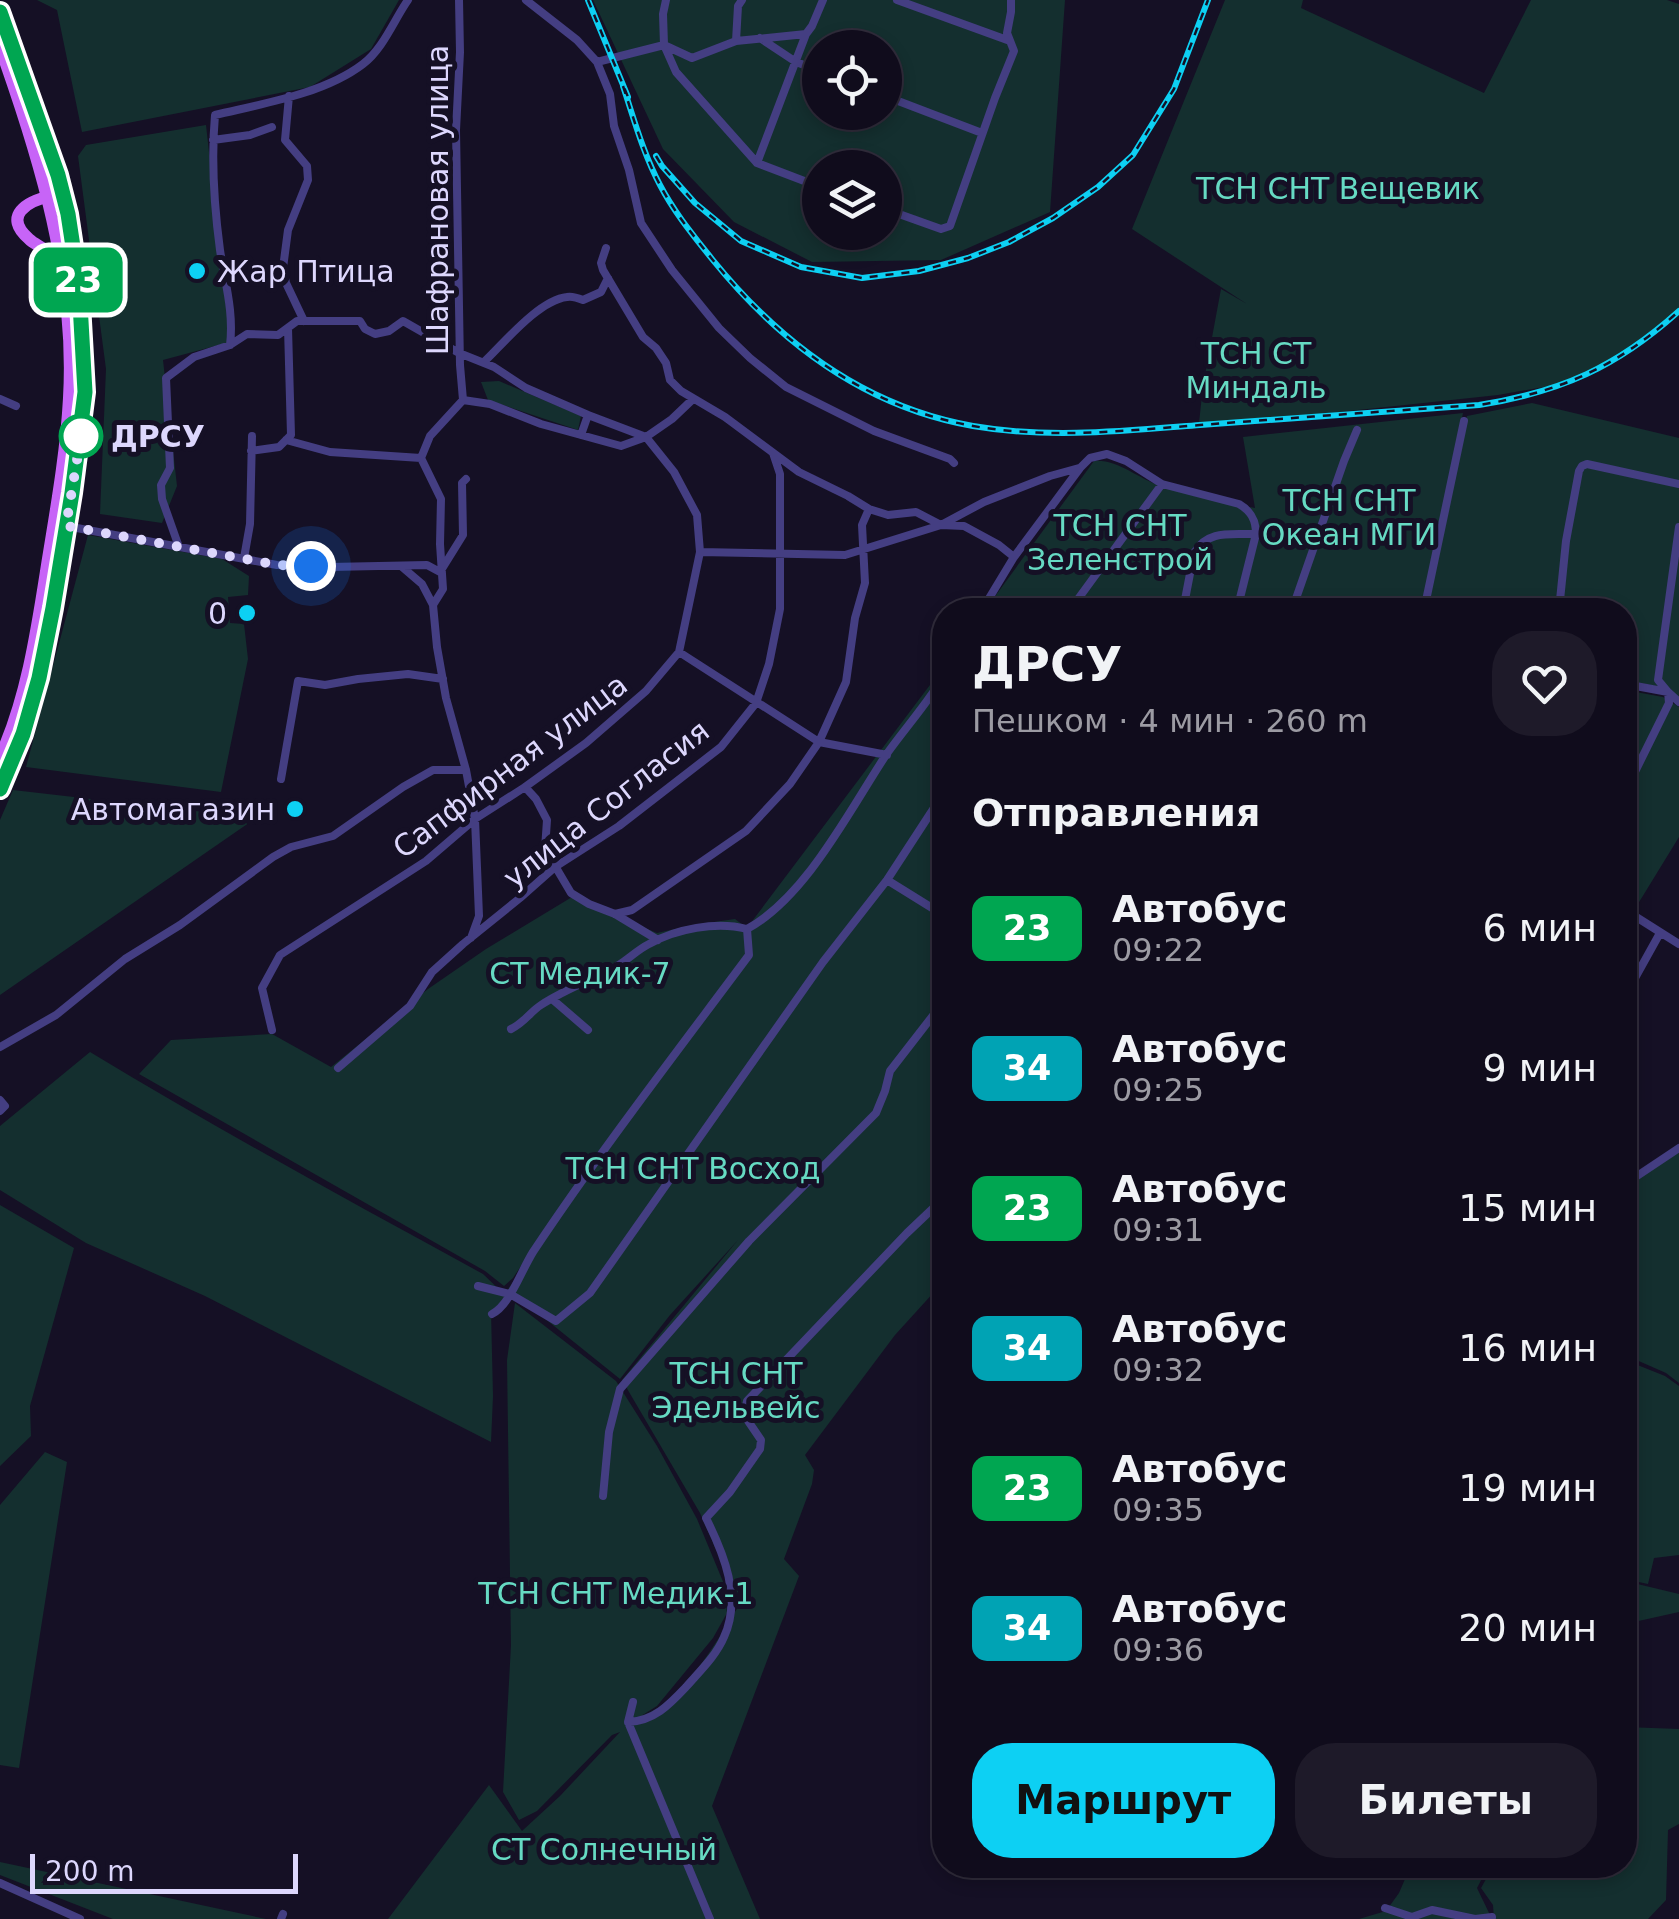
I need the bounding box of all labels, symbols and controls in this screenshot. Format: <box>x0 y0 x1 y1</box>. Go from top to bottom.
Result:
map controls <box>802 30 902 250</box>
button: locate <box>802 30 902 130</box>
street label: Шафрановая улица <box>420 45 455 355</box>
button: layers <box>802 150 902 250</box>
park label: ТСН СНТ Вещевик <box>1195 171 1480 206</box>
line badge: 23 <box>33 248 123 312</box>
place label: Жар Птица <box>217 254 395 289</box>
text: 23 <box>54 260 102 300</box>
marker: Жар Птица <box>186 260 208 282</box>
park label: ТСН СТ Миндаль <box>1186 336 1326 405</box>
marker: ДРСУ <box>60 415 102 457</box>
place label: ДРСУ <box>111 419 205 454</box>
park label: ТСН СНТ Океан МГИ <box>1262 483 1436 552</box>
park label: ТСН СНТ Зеленстрой <box>1027 508 1213 577</box>
your location <box>286 541 336 591</box>
place label: 0 <box>208 596 227 631</box>
marker: 0 <box>236 602 258 624</box>
button: heart <box>1492 631 1597 736</box>
text: ДРСУ <box>972 636 1122 692</box>
street label: Сапфирная улица <box>386 667 634 865</box>
text: Пешком · 4 мин · 260 m <box>972 702 1368 740</box>
street label: улица Согласия <box>496 713 716 895</box>
text: Отправления <box>972 791 1260 835</box>
place label: Автомагазин <box>71 792 275 827</box>
marker: Автомагазин <box>284 798 306 820</box>
text: Автобус <box>1112 887 1287 931</box>
text: 6 мин <box>1483 906 1597 950</box>
text: 23 <box>1003 908 1051 948</box>
text: 09:22 <box>1112 931 1204 969</box>
park label: СТ Медик-7 <box>489 956 671 991</box>
text: Автобус <box>1112 1027 1287 1071</box>
text: 9 мин <box>1483 1046 1597 1090</box>
text: 34 <box>1003 1048 1051 1088</box>
text: 09:25 <box>1112 1071 1204 1109</box>
park label: ТСН СНТ Восход <box>564 1151 821 1186</box>
text: Автобус <box>1112 1167 1287 1211</box>
text: 15 мин <box>1458 1186 1597 1230</box>
text: 23 <box>1003 1188 1051 1228</box>
text: 09:31 <box>1112 1211 1204 1249</box>
text: Автобус <box>1112 1307 1287 1351</box>
text: 16 мин <box>1458 1326 1597 1370</box>
text: 34 <box>1003 1328 1051 1368</box>
text: 09:32 <box>1112 1351 1204 1389</box>
park label: ТСН СНТ Эдельвейс <box>651 1356 821 1425</box>
text: Автобус <box>1112 1447 1287 1491</box>
text: 19 мин <box>1458 1466 1597 1510</box>
text: 23 <box>1003 1468 1051 1508</box>
text: 09:35 <box>1112 1491 1204 1529</box>
park label: ТСН СНТ Медик-1 <box>477 1576 754 1611</box>
text: Автобус <box>1112 1587 1287 1631</box>
text: 20 мин <box>1458 1606 1597 1650</box>
text: 34 <box>1003 1608 1051 1648</box>
text: 09:36 <box>1112 1631 1204 1669</box>
button: Маршрут <box>972 1743 1275 1858</box>
button: Билеты <box>1295 1743 1597 1858</box>
park label: СТ Солнечный <box>491 1832 717 1867</box>
scale bar <box>30 1849 298 1894</box>
text: 200 m <box>45 1855 135 1888</box>

